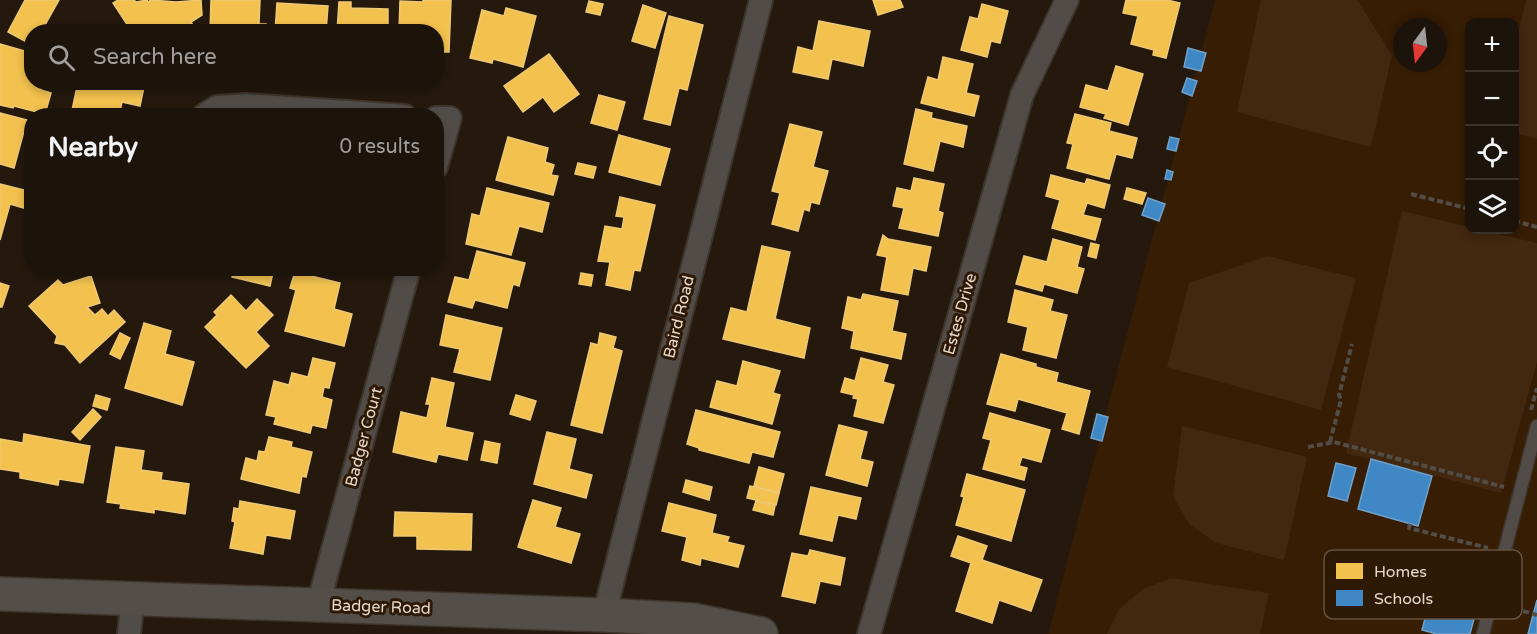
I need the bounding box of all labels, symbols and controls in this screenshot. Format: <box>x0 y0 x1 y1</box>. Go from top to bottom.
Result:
north arrow <box>1393 18 1447 72</box>
map controls <box>1465 18 1519 234</box>
button: + <box>1465 18 1519 72</box>
search box <box>24 24 444 90</box>
icon: search <box>45 41 78 74</box>
text: Search here <box>93 44 217 70</box>
button: − <box>1465 72 1519 126</box>
button: locate <box>1465 126 1519 180</box>
text: Nearby <box>48 132 138 163</box>
text: 0 results <box>340 135 420 159</box>
button: layers <box>1465 180 1519 234</box>
street label: Estes Drive <box>939 271 981 357</box>
street label: Baird Road <box>659 274 699 360</box>
street label: Badger Court <box>341 385 387 489</box>
legend <box>1324 550 1522 619</box>
text: Homes <box>1374 562 1427 582</box>
text: Schools <box>1374 589 1433 609</box>
street label: Badger Road <box>331 595 431 619</box>

